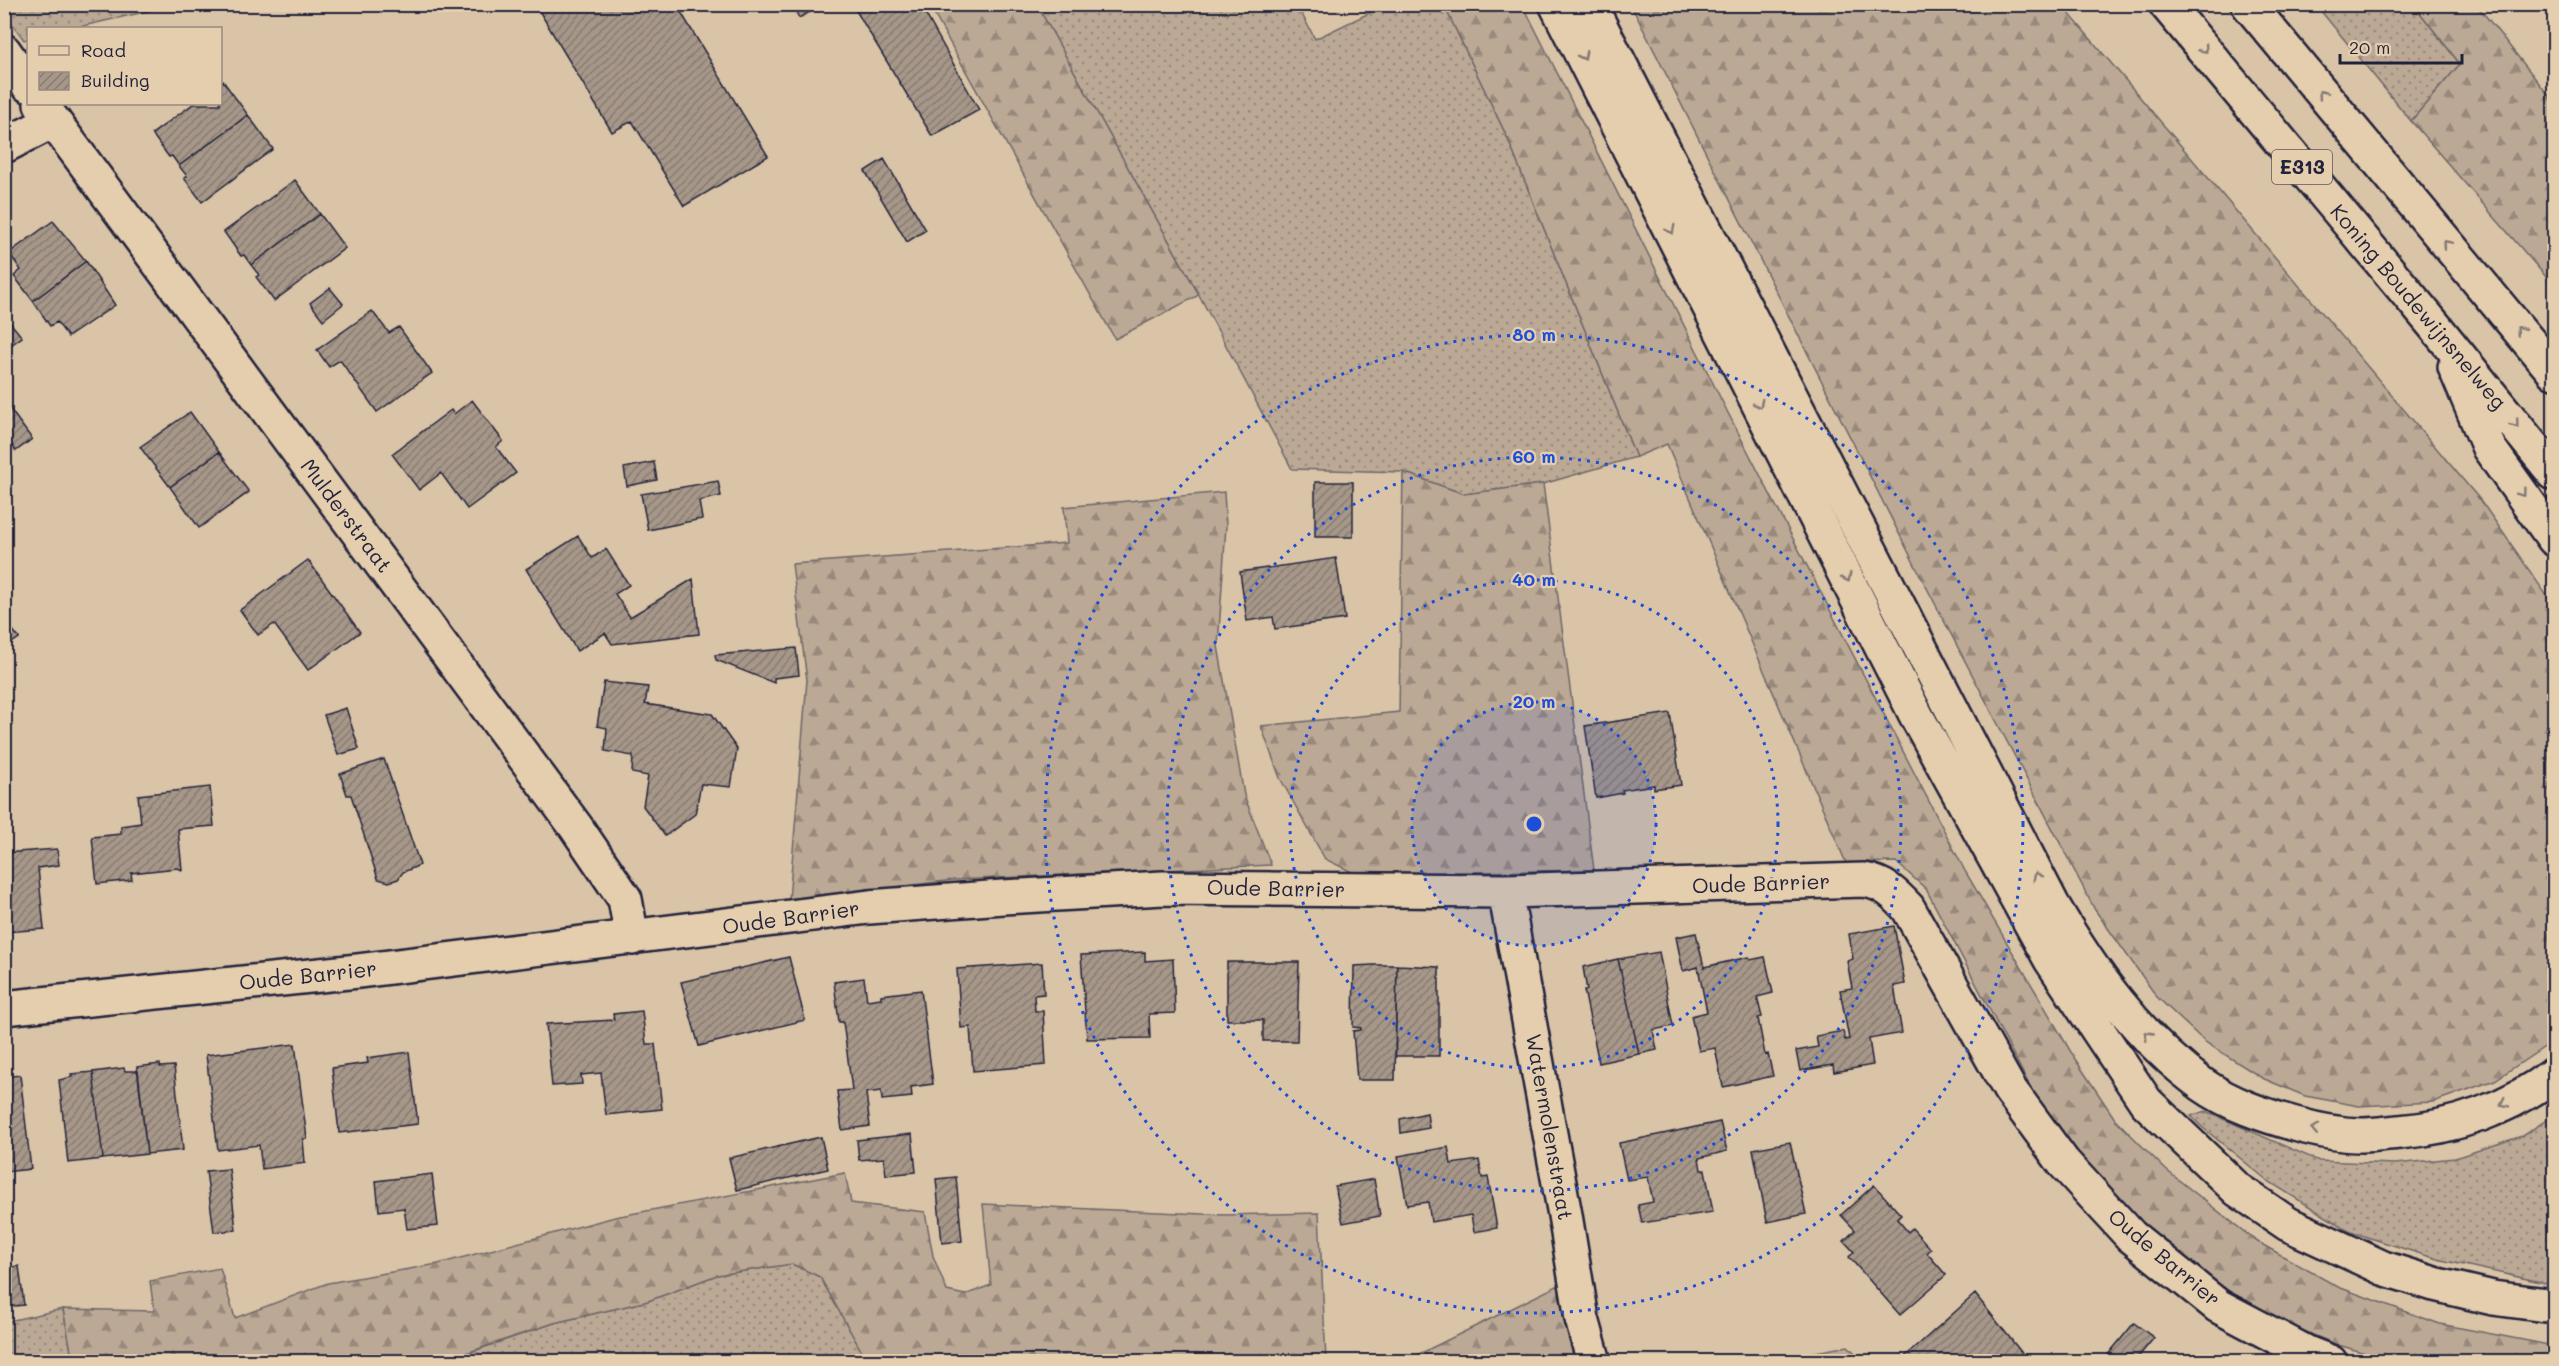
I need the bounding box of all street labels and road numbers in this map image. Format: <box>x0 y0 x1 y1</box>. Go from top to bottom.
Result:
road number: E313 <box>2272 150 2332 184</box>
street label: Koning Boudewijnsnelweg <box>2325 198 2513 414</box>
street label: Mulderstraat <box>296 453 399 577</box>
street label: Oude Barrier <box>1691 867 1831 898</box>
street label: Oude Barrier <box>1207 873 1345 902</box>
street label: Oude Barrier <box>720 894 861 940</box>
street label: Oude Barrier <box>238 954 378 995</box>
street label: Watermolenstraat <box>1521 1031 1580 1222</box>
street label: Oude Barrier <box>2103 1202 2227 1312</box>

